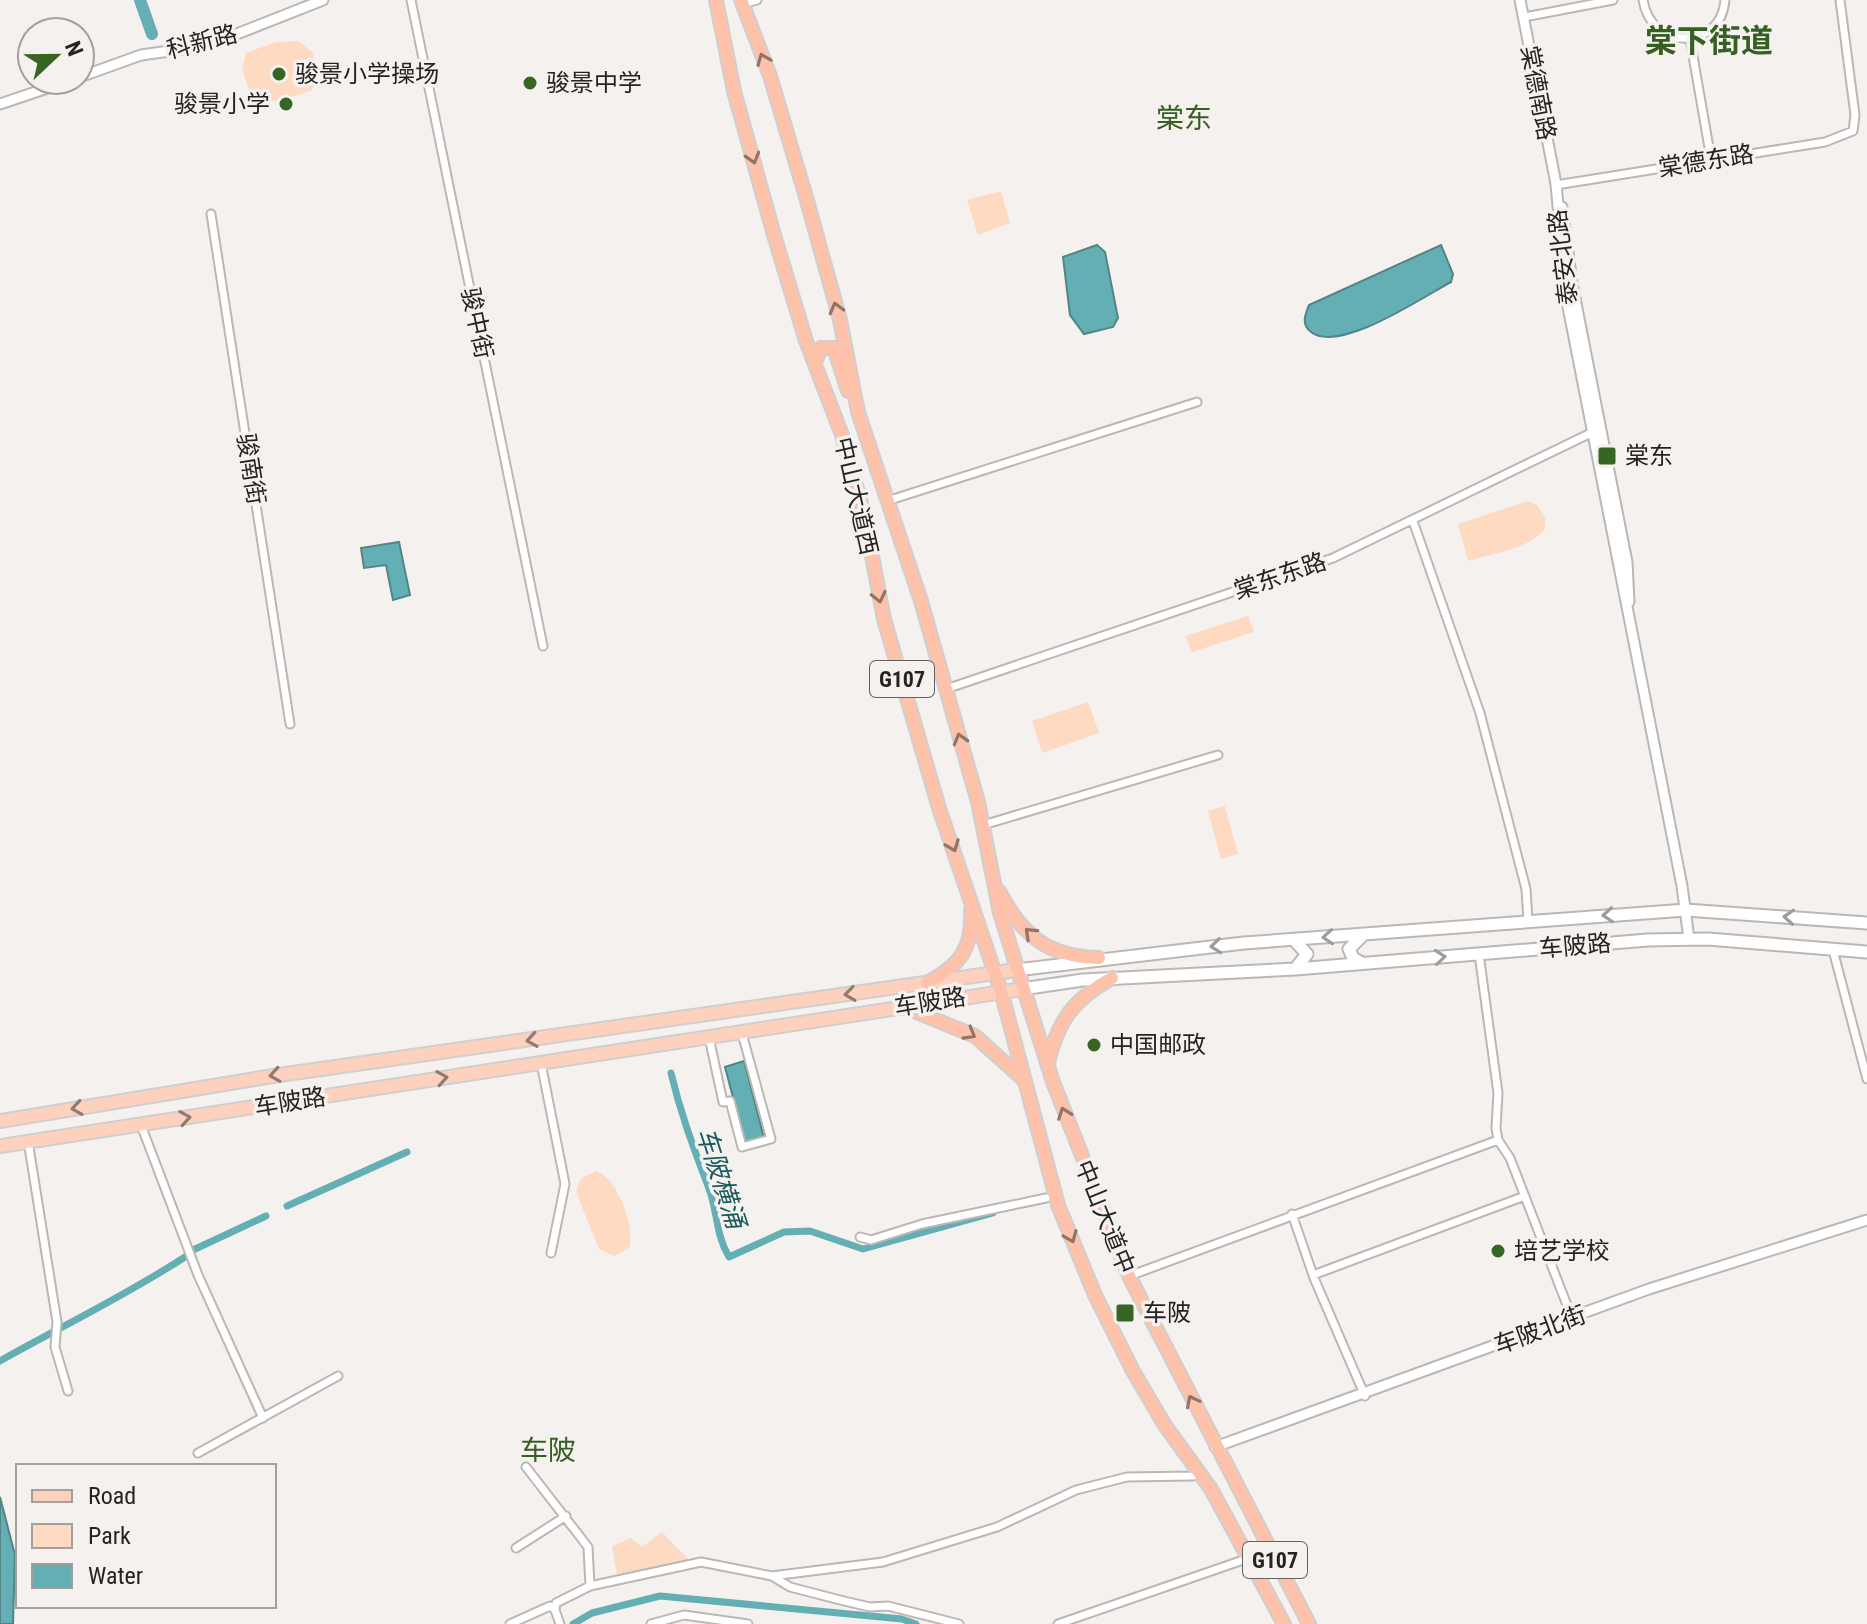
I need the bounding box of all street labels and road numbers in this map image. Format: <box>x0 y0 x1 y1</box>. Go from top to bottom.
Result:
street label: 科新路 <box>164 20 240 64</box>
street label: 棠德南路 <box>1515 43 1561 143</box>
street label: 棠德东路 <box>1656 140 1756 182</box>
street label: 泰安北路 <box>1543 208 1583 306</box>
street label: 骏中街 <box>456 285 498 361</box>
street label: 骏南街 <box>232 431 270 507</box>
street label: 中山大道西 <box>829 434 883 558</box>
street label: 棠东东路 <box>1230 547 1330 605</box>
road number: G107 <box>870 661 934 697</box>
street label: 车陂路 <box>1538 929 1612 963</box>
street label: 车陂路 <box>892 983 968 1021</box>
street label: 车陂路 <box>252 1083 328 1121</box>
street label: 中山大道中 <box>1070 1156 1140 1278</box>
street label: 车陂北街 <box>1490 1300 1590 1360</box>
road number: G107 <box>1243 1542 1307 1578</box>

